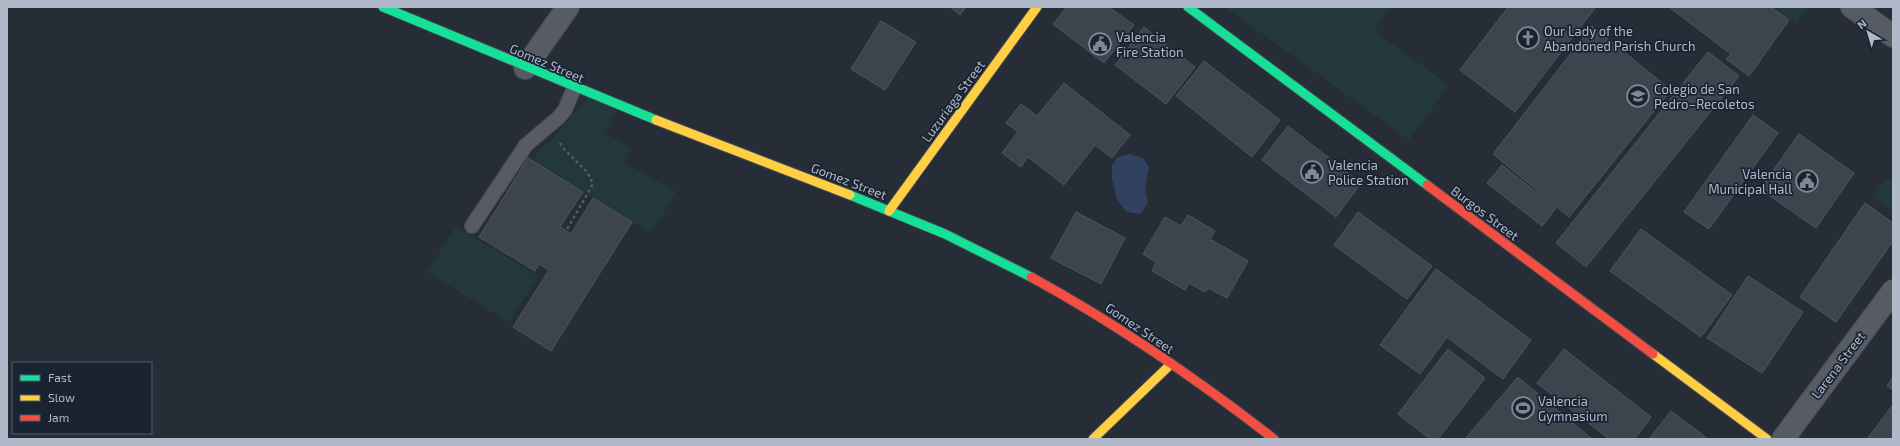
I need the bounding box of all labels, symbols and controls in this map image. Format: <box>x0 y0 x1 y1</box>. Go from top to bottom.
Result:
north arrow <box>1848 12 1888 52</box>
text: N <box>1854 16 1869 31</box>
place label: Our Lady of the Abandoned Parish Church <box>1544 23 1695 54</box>
church icon: Our Lady of the Abandoned Parish Church <box>1515 25 1541 51</box>
place label: Valencia Fire Station <box>1116 29 1184 60</box>
public building icon: Valencia Fire Station <box>1087 31 1113 57</box>
street label: Gomez Street <box>507 40 587 86</box>
street label: Luzuriaga Street <box>918 57 988 145</box>
place label: Colegio de San Pedro–Recoletos <box>1654 81 1755 112</box>
school or university icon: Colegio de San Pedro–Recoletos <box>1625 83 1651 109</box>
place label: Valencia Police Station <box>1328 157 1409 188</box>
street label: Gomez Street <box>809 159 889 203</box>
public building icon: Valencia Police Station <box>1299 159 1325 185</box>
place label: Valencia Municipal Hall <box>1708 166 1792 197</box>
public building icon: Valencia Municipal Hall <box>1794 168 1820 194</box>
street label: Burgos Street <box>1448 182 1522 244</box>
street label: Gomez Street <box>1103 299 1177 357</box>
street label: Larena Street <box>1808 328 1868 402</box>
legend <box>12 362 152 434</box>
text: Fast <box>48 370 72 384</box>
text: Slow <box>48 390 75 404</box>
place label: Valencia Gymnasium <box>1538 393 1608 424</box>
sports icon: Valencia Gymnasium <box>1510 395 1536 421</box>
text: Jam <box>48 410 69 424</box>

